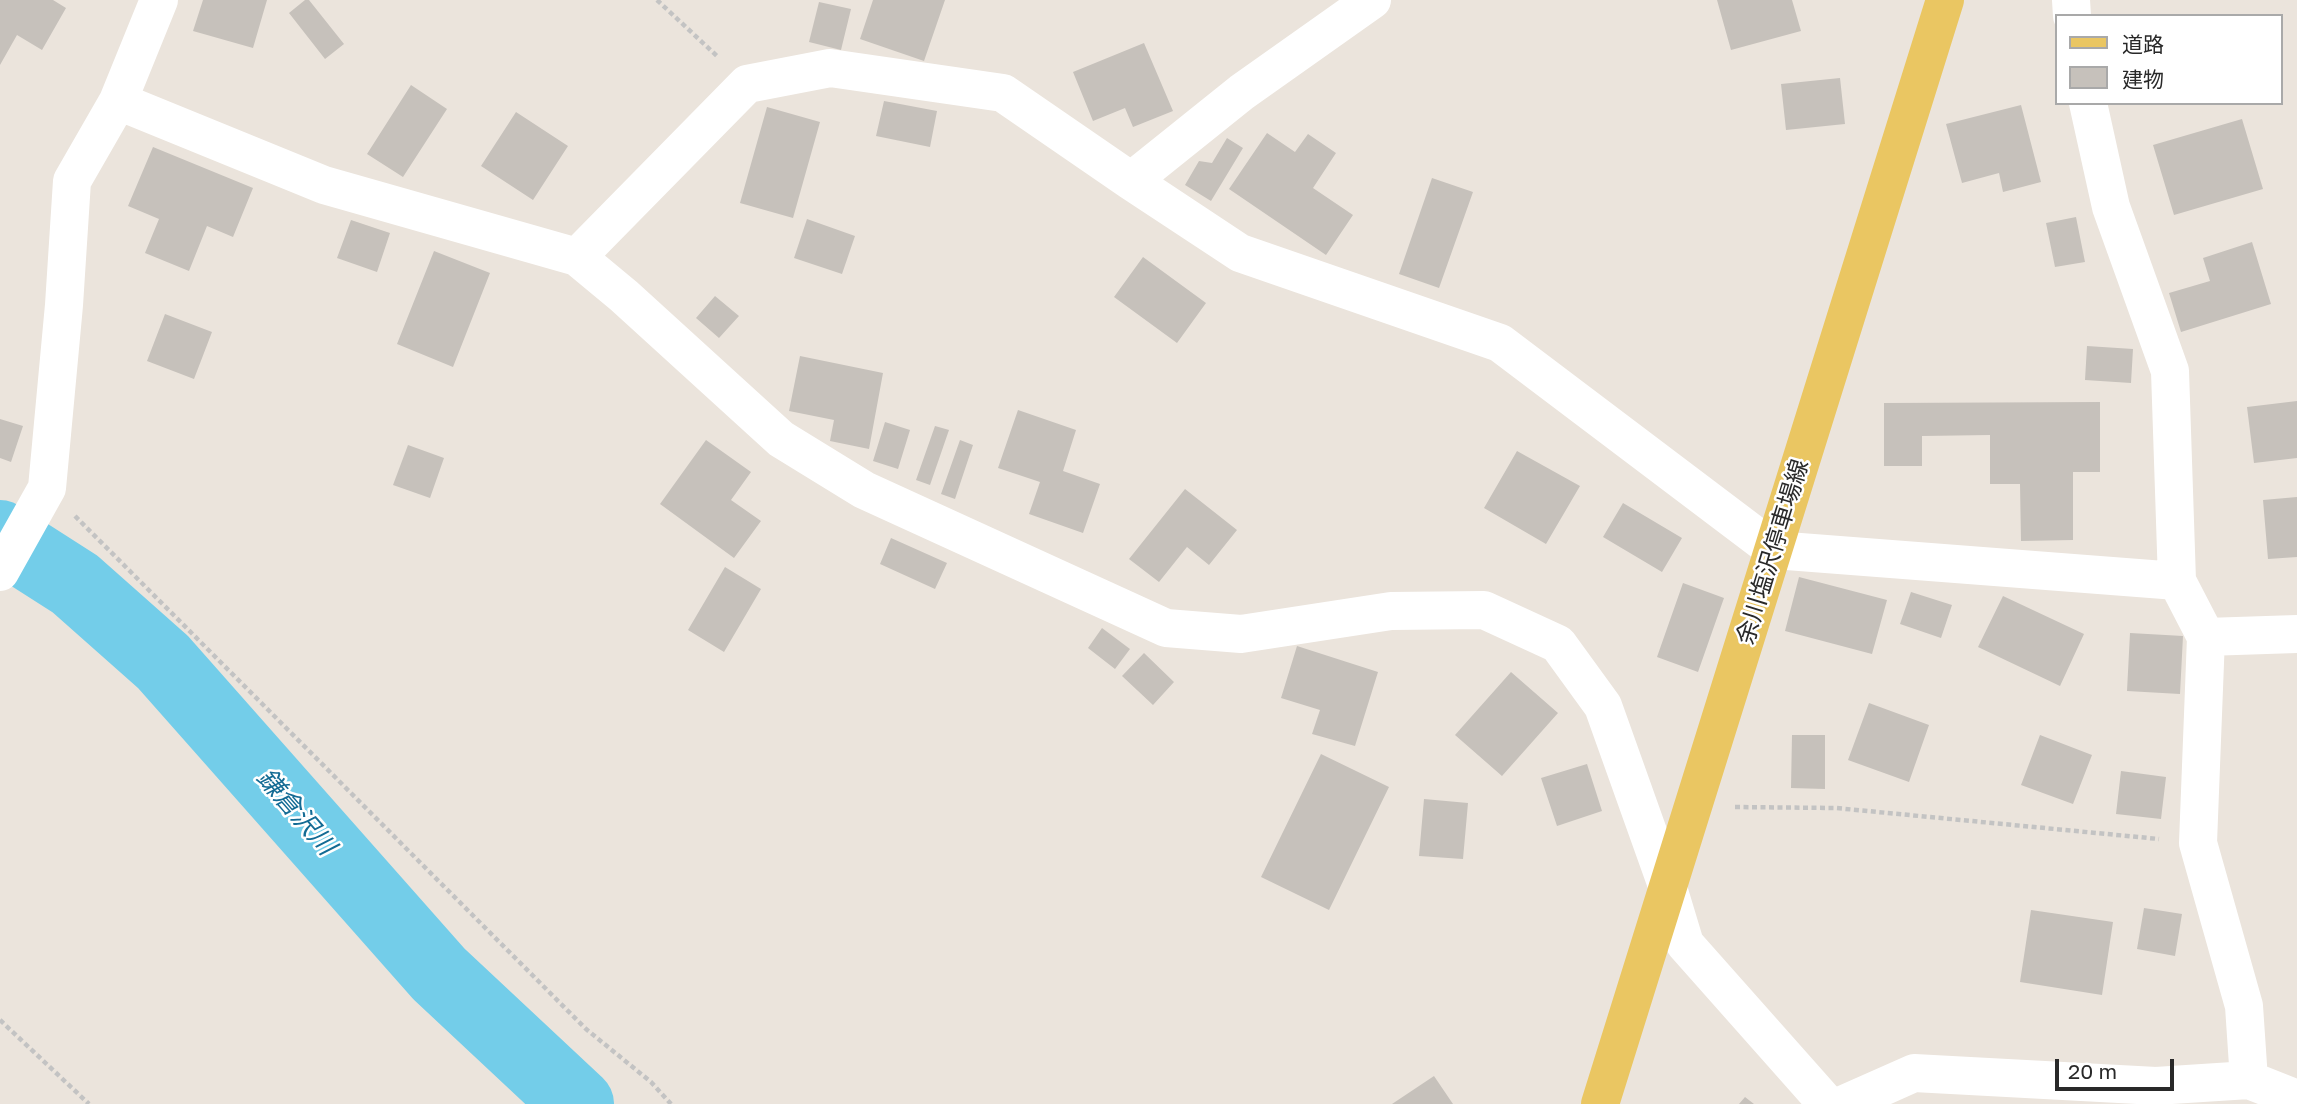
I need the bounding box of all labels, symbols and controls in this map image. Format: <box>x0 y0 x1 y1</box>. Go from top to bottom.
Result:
legend <box>2056 14 2283 105</box>
text: 道路 <box>2122 31 2164 57</box>
text: 建物 <box>2122 66 2164 92</box>
street label: 余川塩沢停車場線 <box>1731 456 1815 648</box>
water label: 鎌倉沢川 <box>250 763 342 861</box>
scale bar <box>2059 1044 2178 1088</box>
text: 20 m <box>2068 1058 2117 1084</box>

